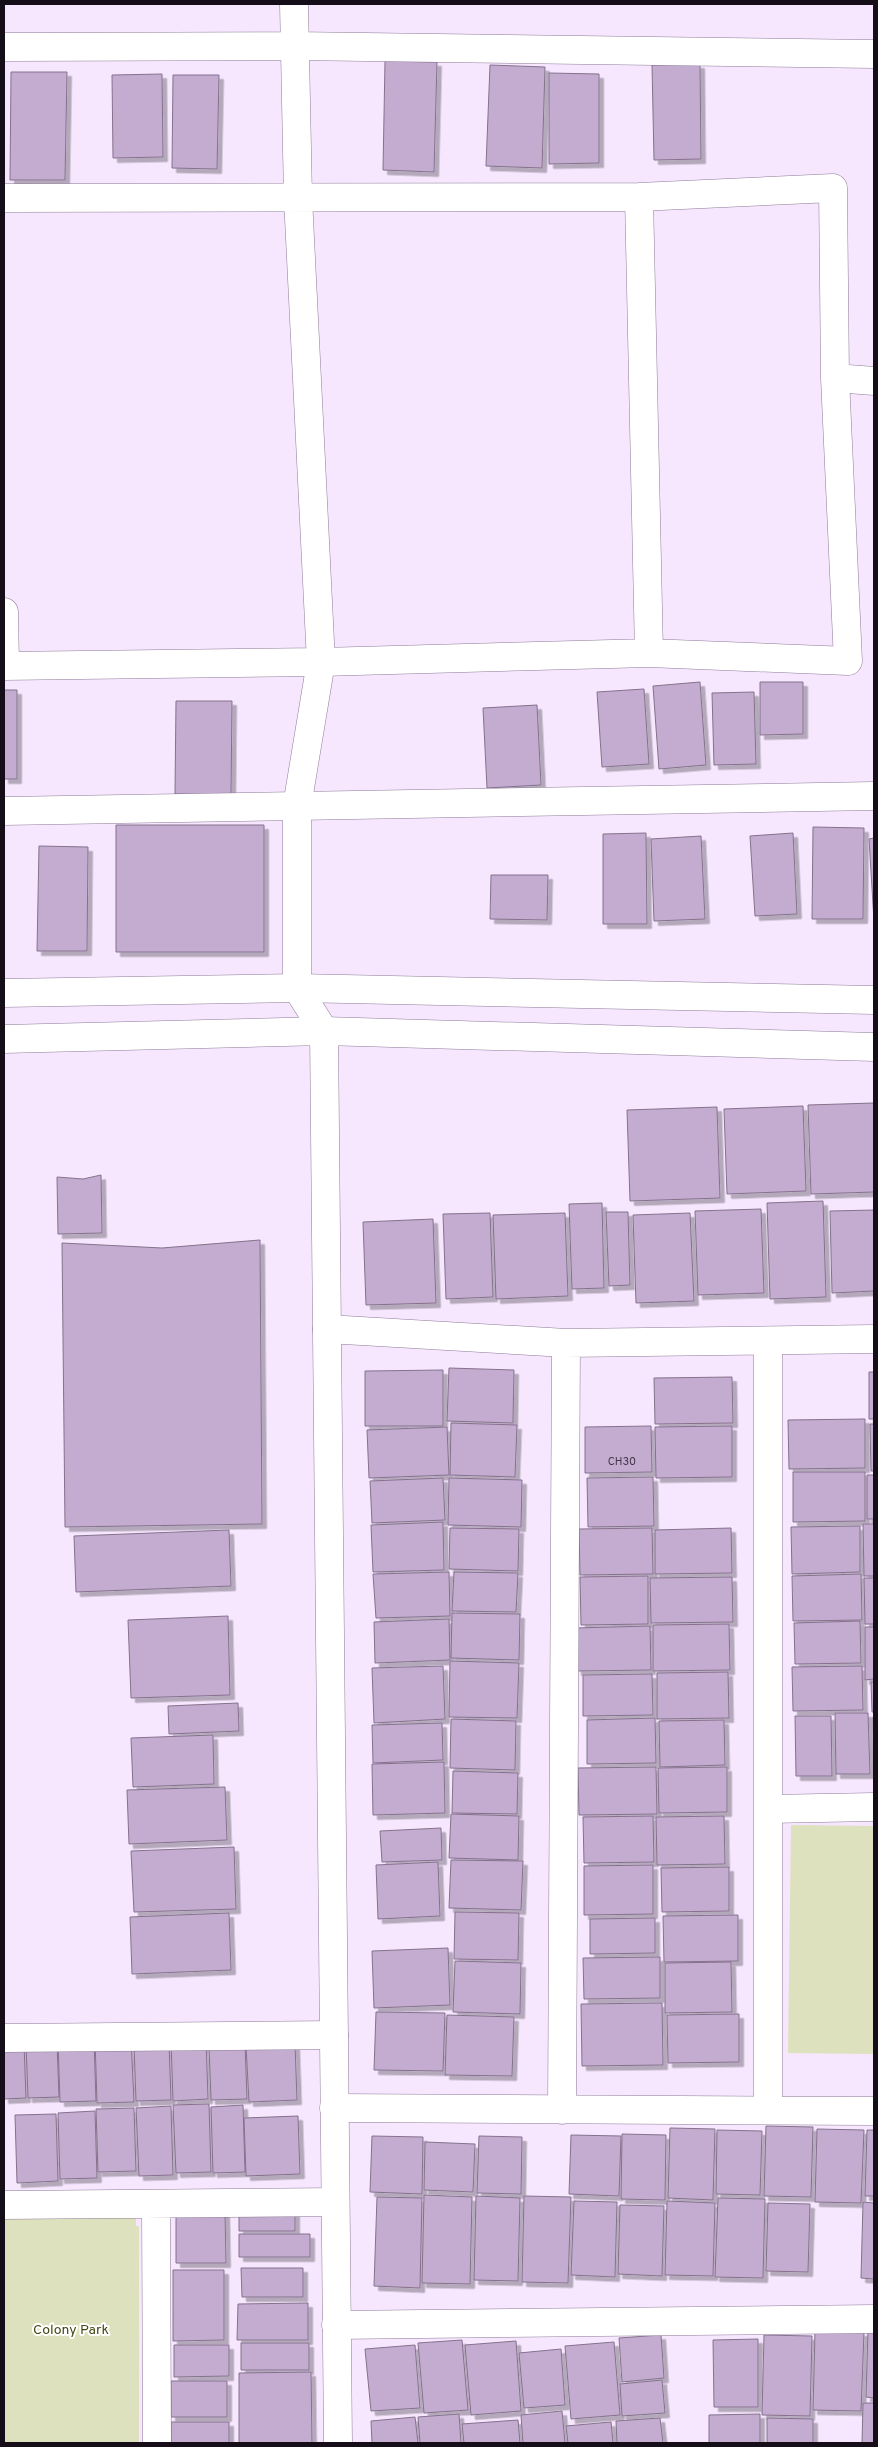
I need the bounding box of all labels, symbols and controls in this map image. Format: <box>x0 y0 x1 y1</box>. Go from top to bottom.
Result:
house number: CH30 <box>608 1455 636 1469</box>
park label: Colony Park <box>33 2322 109 2339</box>

